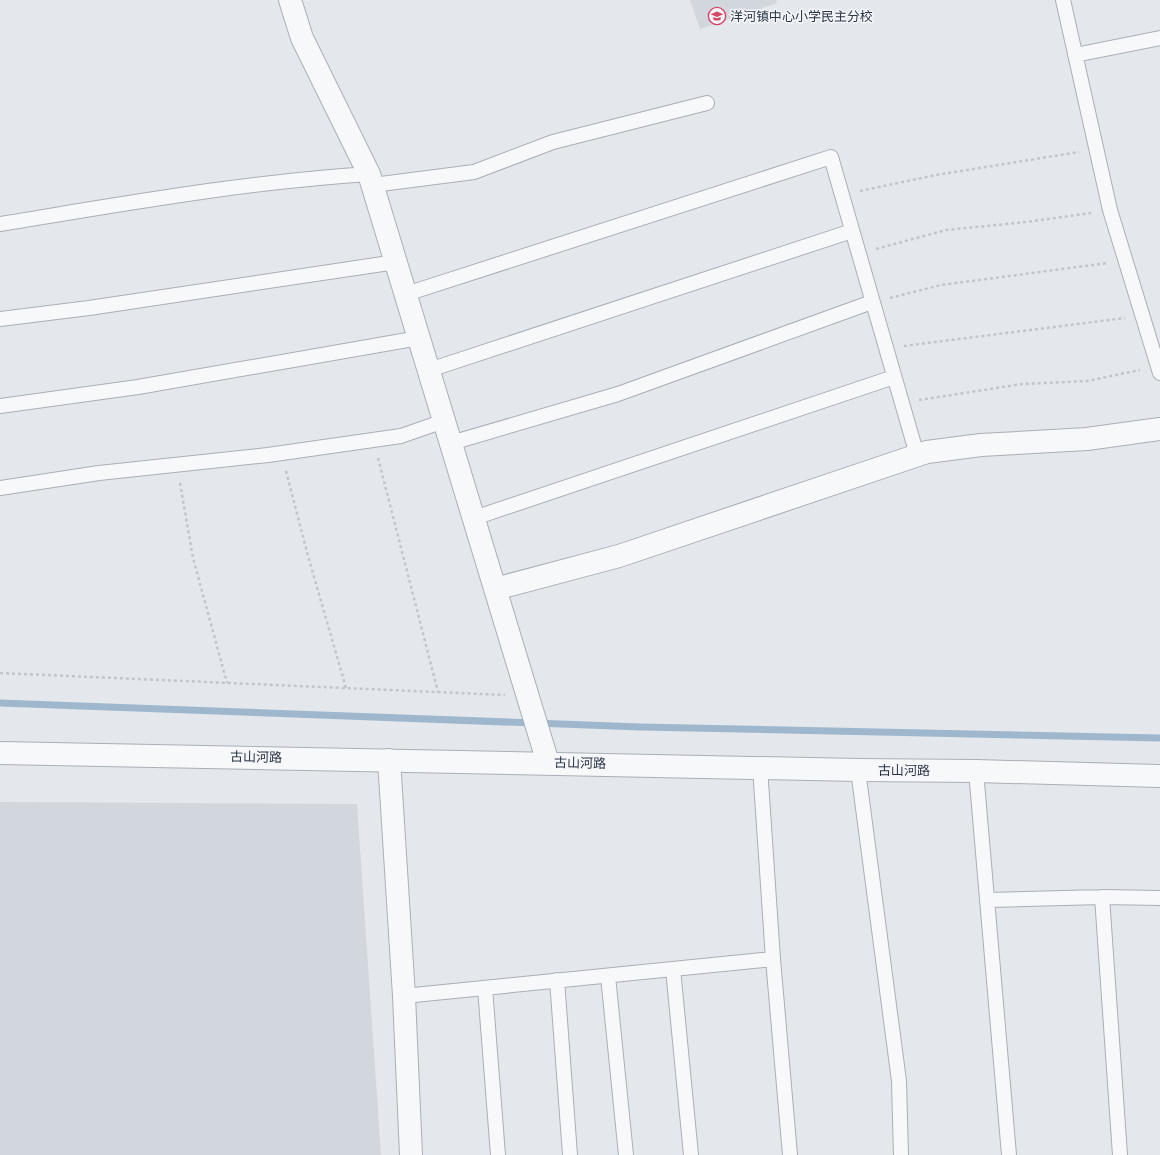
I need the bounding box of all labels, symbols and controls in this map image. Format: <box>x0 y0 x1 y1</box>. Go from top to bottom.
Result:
school or university icon: 洋河镇中心小学民主分校 <box>707 6 727 26</box>
place label: 洋河镇中心小学民主分校 <box>730 9 873 24</box>
street label: 古山河路 <box>230 749 282 765</box>
street label: 古山河路 <box>554 755 606 771</box>
street label: 古山河路 <box>878 763 930 778</box>

